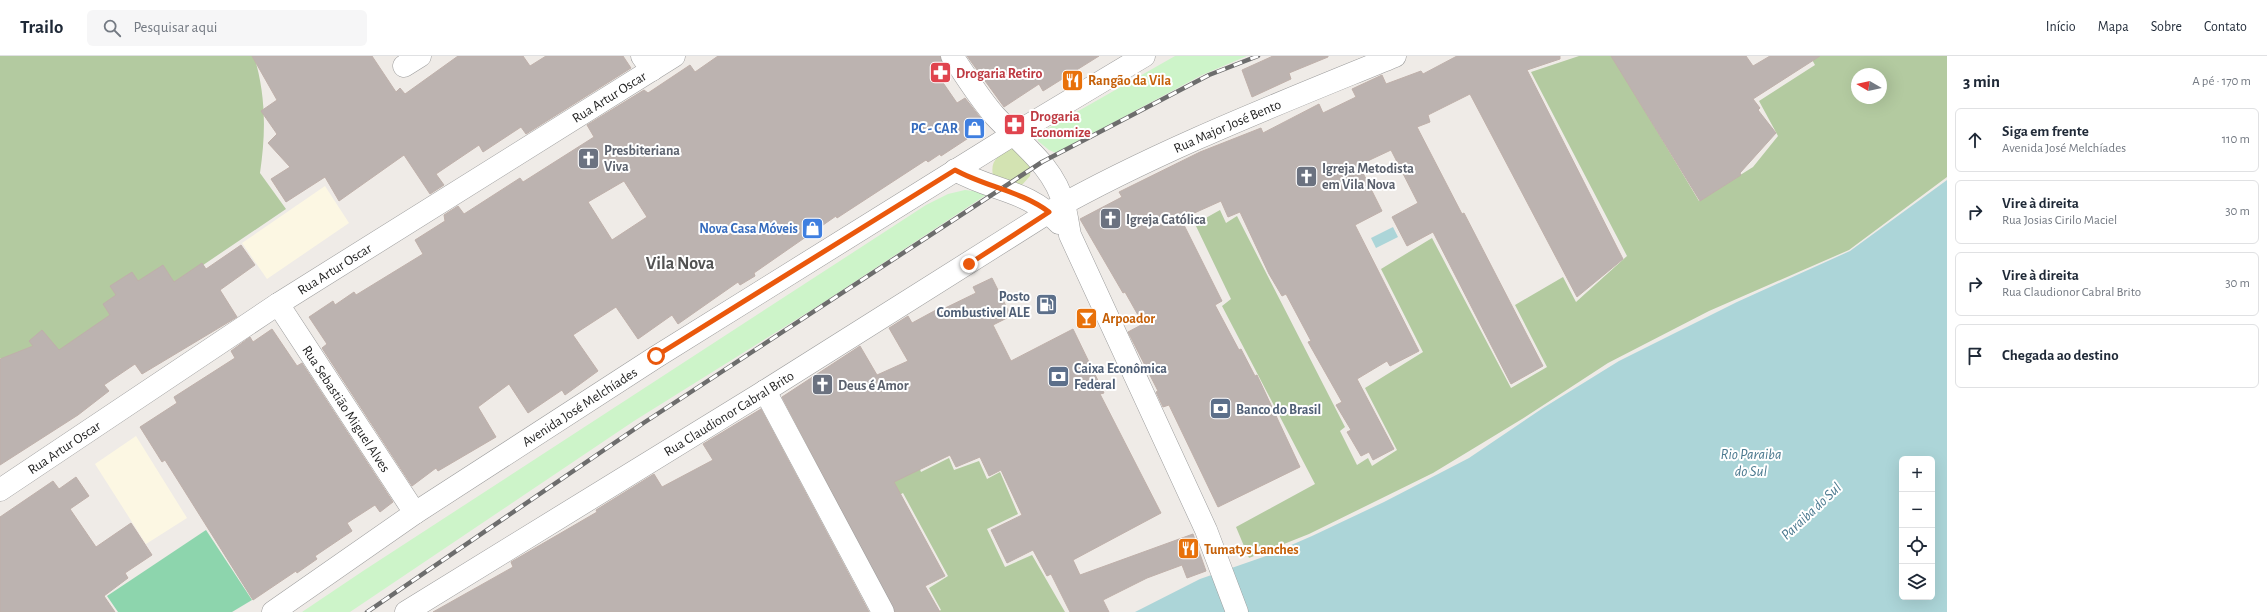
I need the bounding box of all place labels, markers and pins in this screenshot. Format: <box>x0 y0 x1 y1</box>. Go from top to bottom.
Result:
pharmacy icon: Drogaria Retiro <box>927 60 953 86</box>
place label: Drogaria Retiro <box>956 67 1042 81</box>
restaurant icon: Rangão da Vila <box>1060 67 1086 93</box>
place label: Rangão da Vila <box>1088 74 1172 88</box>
place label: Drogaria Economize <box>1030 110 1091 140</box>
pharmacy icon: Drogaria Economize <box>1001 111 1027 137</box>
shop icon: PC - CAR <box>961 115 987 141</box>
place label: PC - CAR <box>911 122 958 136</box>
place label: Presbiteriana Viva <box>604 144 680 174</box>
church icon: Presbiteriana Viva <box>575 145 601 171</box>
place label: Igreja Metodista em Vila Nova <box>1322 162 1414 192</box>
church icon: Igreja Metodista em Vila Nova <box>1293 163 1319 189</box>
church icon: Igreja Católica <box>1098 206 1124 232</box>
place label: Igreja Católica <box>1126 213 1206 227</box>
shop icon: Nova Casa Móveis <box>800 215 826 241</box>
place label: Nova Casa Móveis <box>699 222 798 236</box>
place label: Posto Combustivel ALE <box>936 290 1030 320</box>
fuel station icon: Posto Combustivel ALE <box>1033 291 1059 317</box>
bar icon: Arpoador <box>1073 305 1099 331</box>
place label: Arpoador <box>1102 312 1155 326</box>
place label: Caixa Econômica Federal <box>1074 362 1167 392</box>
bank icon: Caixa Econômica Federal <box>1046 363 1072 389</box>
church icon: Deus é Amor <box>809 372 835 398</box>
place label: Deus é Amor <box>838 379 909 393</box>
bank icon: Banco do Brasil <box>1208 396 1234 422</box>
place label: Banco do Brasil <box>1236 403 1321 417</box>
restaurant icon: Tumatys Lanches <box>1175 536 1201 562</box>
place label: Tumatys Lanches <box>1204 543 1299 557</box>

